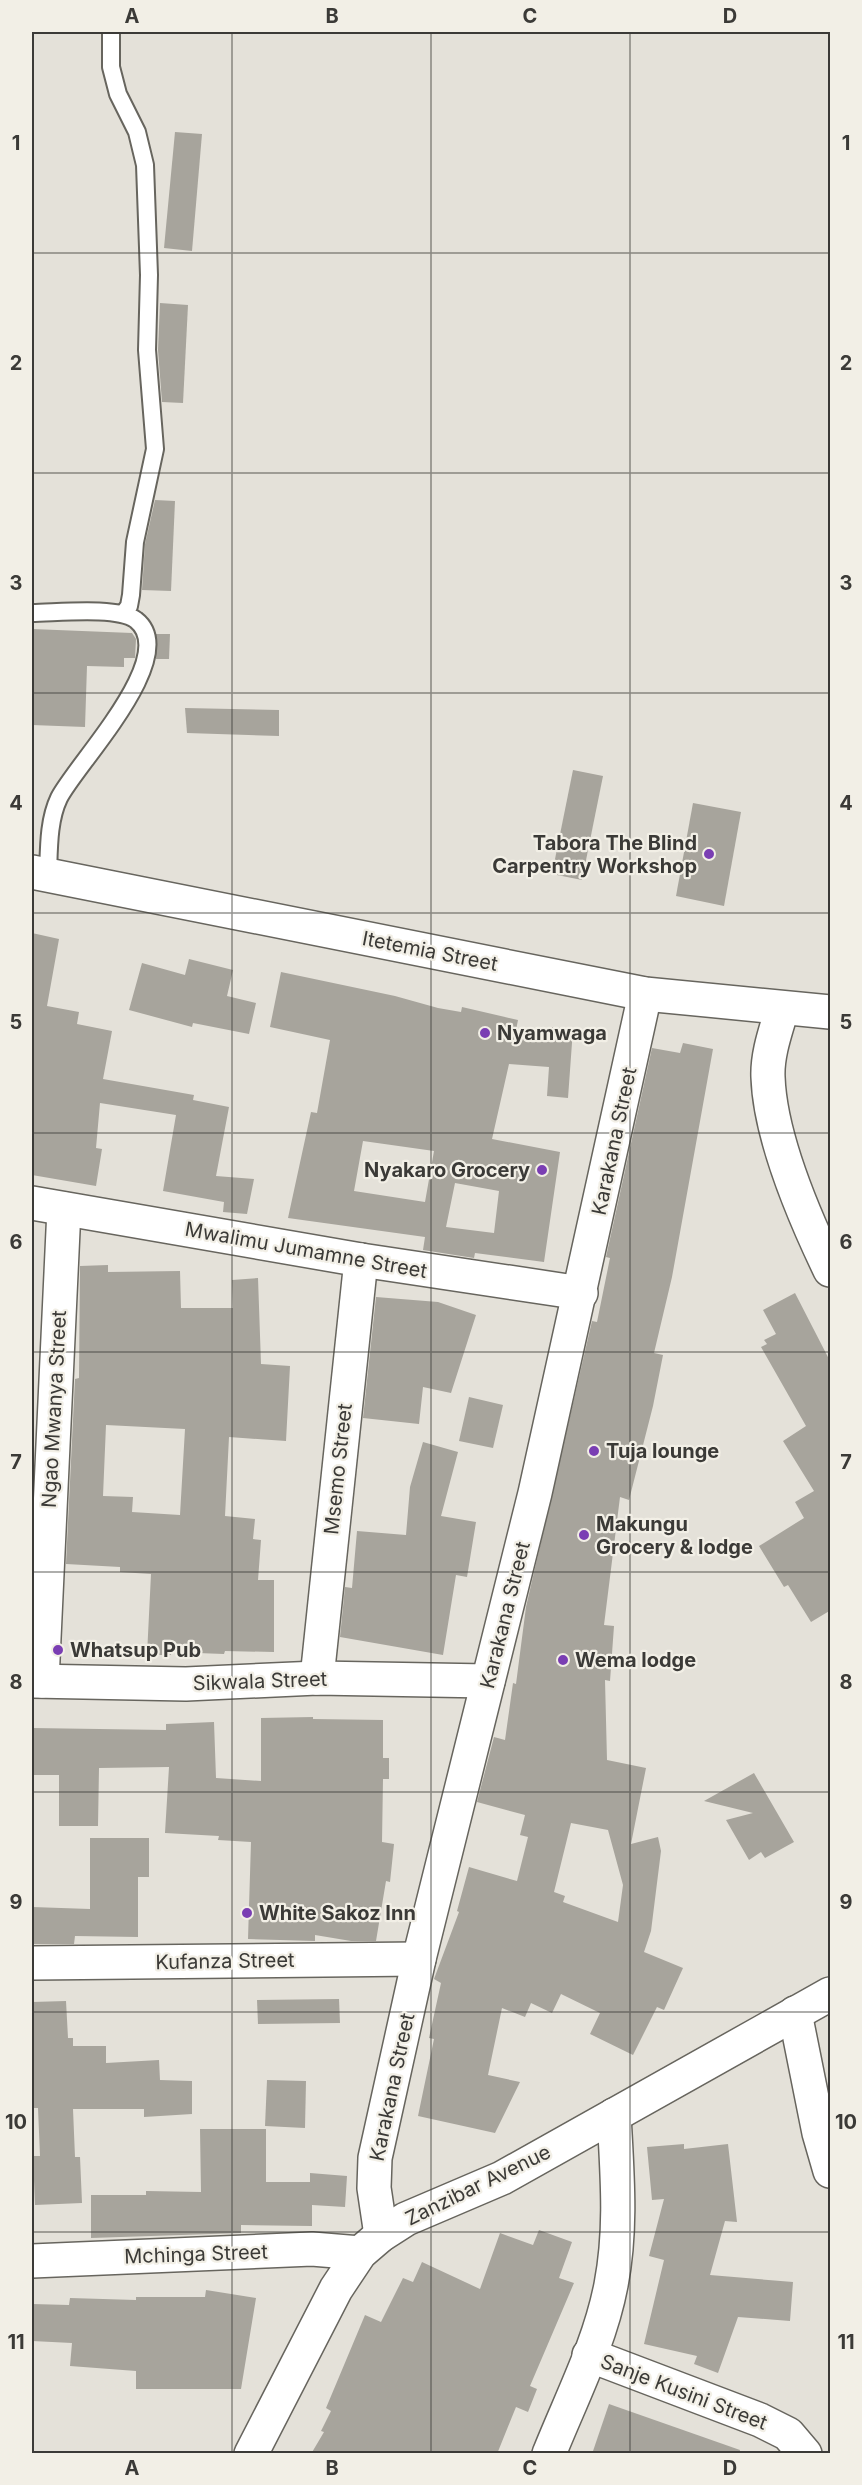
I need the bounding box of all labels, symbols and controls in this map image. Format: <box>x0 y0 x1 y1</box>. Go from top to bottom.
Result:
text: A <box>125 4 140 28</box>
text: B <box>325 4 339 28</box>
text: C <box>523 4 537 28</box>
text: D <box>723 4 737 28</box>
text: 1 <box>12 131 20 155</box>
text: 1 <box>842 131 850 155</box>
text: 2 <box>10 351 22 375</box>
text: 2 <box>840 351 852 375</box>
text: 3 <box>10 571 22 595</box>
text: 3 <box>840 571 852 595</box>
text: 4 <box>9 791 23 815</box>
text: 4 <box>839 791 853 815</box>
place label: Tabora The Blind Carpentry Workshop <box>492 831 697 878</box>
marker: Tabora The Blind Carpentry Workshop <box>702 847 716 861</box>
street label: Itetemia Street <box>360 926 500 976</box>
text: 5 <box>10 1010 22 1034</box>
text: 5 <box>840 1010 852 1034</box>
place label: Nyamwaga <box>497 1021 607 1045</box>
marker: Nyamwaga <box>478 1026 492 1040</box>
street label: Karakana Street <box>587 1064 642 1217</box>
place label: Nyakaro Grocery <box>364 1158 530 1182</box>
marker: Nyakaro Grocery <box>535 1163 549 1177</box>
street label: Mwalimu Jumamne Street <box>183 1217 429 1283</box>
text: 6 <box>10 1230 23 1254</box>
text: 6 <box>840 1230 853 1254</box>
street label: Ngao Mwanya Street <box>37 1309 71 1508</box>
street label: Msemo Street <box>319 1402 357 1536</box>
place label: Tuja lounge <box>606 1439 719 1463</box>
marker: Tuja lounge <box>587 1444 601 1458</box>
text: 7 <box>10 1450 22 1474</box>
text: 7 <box>840 1450 852 1474</box>
place label: Makungu Grocery & lodge <box>596 1512 753 1559</box>
marker: Makungu Grocery & lodge <box>577 1528 591 1542</box>
street label: Karakana Street <box>475 1539 535 1691</box>
place label: Whatsup Pub <box>70 1638 201 1662</box>
marker: Whatsup Pub <box>51 1643 65 1657</box>
place label: Wema lodge <box>575 1648 696 1672</box>
marker: Wema lodge <box>556 1653 570 1667</box>
street label: Sikwala Street <box>192 1667 328 1695</box>
text: 8 <box>9 1670 23 1694</box>
text: 8 <box>839 1670 853 1694</box>
text: 9 <box>10 1890 23 1914</box>
text: 9 <box>840 1890 853 1914</box>
place label: White Sakoz Inn <box>259 1901 416 1925</box>
marker: White Sakoz Inn <box>240 1906 254 1920</box>
street label: Kufanza Street <box>155 1948 295 1974</box>
street label: Karakana Street <box>365 2010 420 2163</box>
text: 10 <box>5 2110 27 2134</box>
text: 10 <box>835 2110 857 2134</box>
street label: Zanzibar Avenue <box>401 2139 555 2231</box>
street label: Mchinga Street <box>124 2239 269 2268</box>
text: 11 <box>7 2330 25 2354</box>
text: 11 <box>837 2330 855 2354</box>
street label: Sanje Kusini Street <box>597 2349 771 2435</box>
text: A <box>125 2456 140 2480</box>
text: B <box>325 2456 339 2480</box>
text: C <box>523 2456 537 2480</box>
text: D <box>723 2456 737 2480</box>

